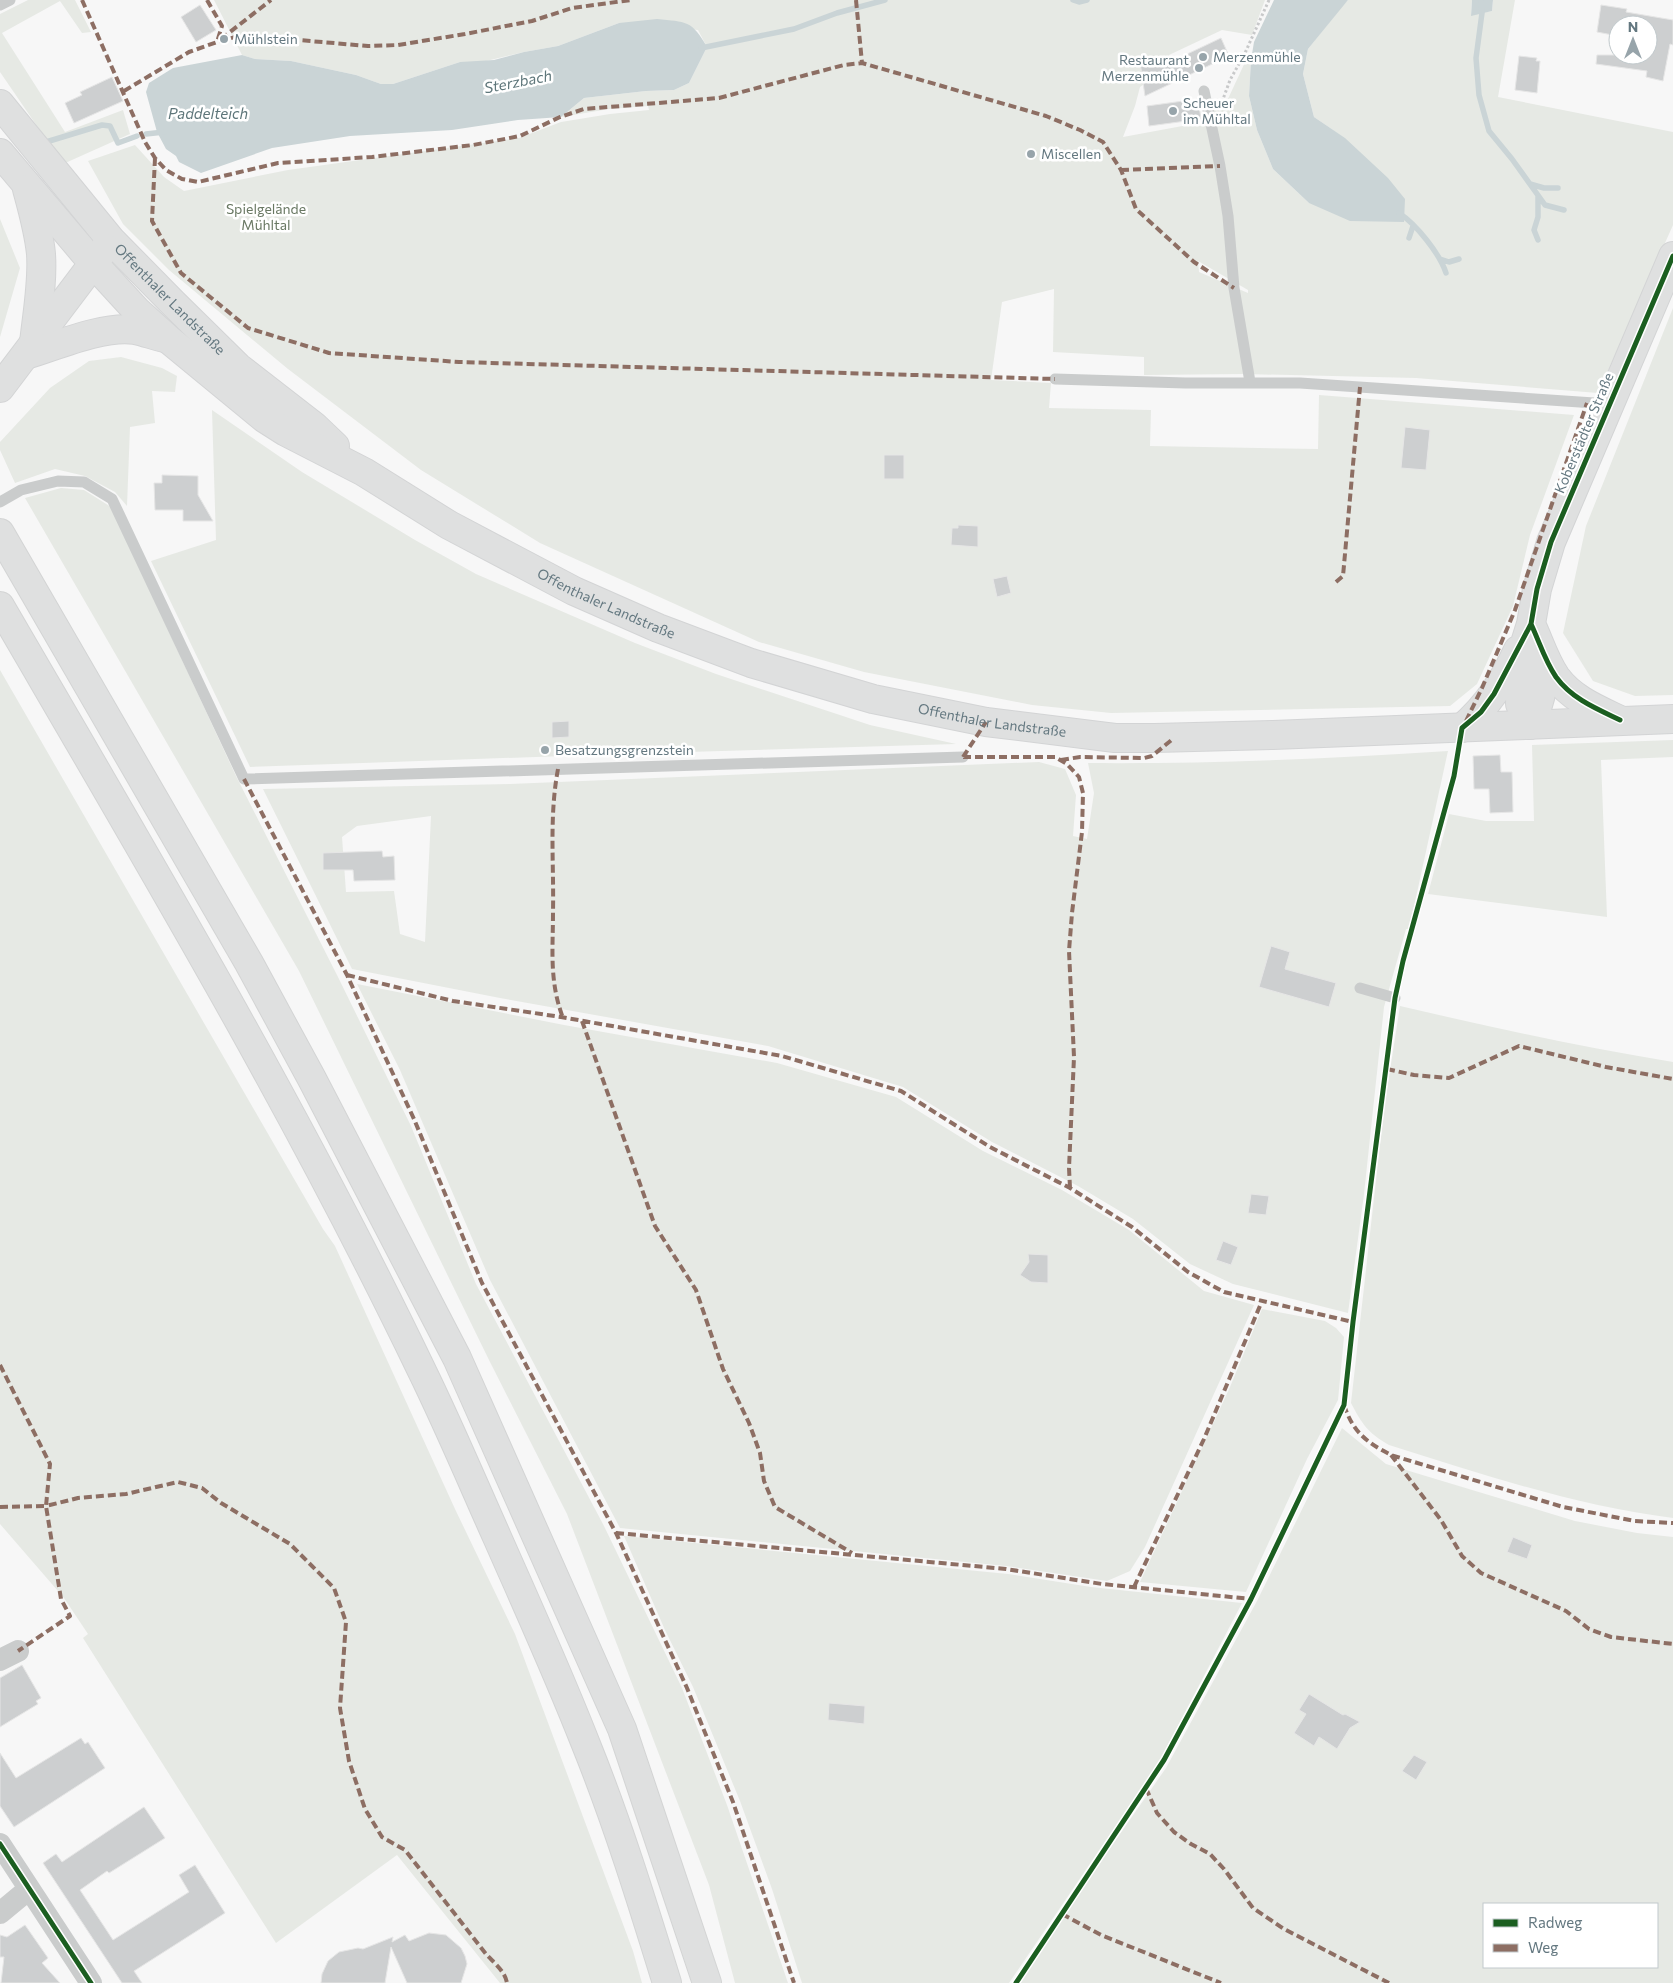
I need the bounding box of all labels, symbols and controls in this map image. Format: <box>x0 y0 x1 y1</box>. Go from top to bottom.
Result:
north arrow <box>1608 15 1658 65</box>
text: N <box>1628 18 1638 35</box>
place label: Mühlstein <box>234 30 298 47</box>
marker: Mühlstein <box>218 33 230 45</box>
place label: Merzenmühle <box>1213 48 1301 65</box>
place label: Restaurant Merzenmühle <box>1101 51 1189 84</box>
marker: Merzenmühle <box>1197 51 1209 63</box>
marker: Restaurant Merzenmühle <box>1193 62 1205 74</box>
water label: Sterzbach <box>482 66 553 96</box>
place label: Scheuer im Mühltal <box>1183 94 1251 127</box>
water label: Paddelteich <box>168 104 248 122</box>
marker: Scheuer im Mühltal <box>1167 105 1179 117</box>
place label: Miscellen <box>1041 145 1101 162</box>
marker: Miscellen <box>1025 148 1037 160</box>
park label: Spielgelände Mühltal <box>226 200 306 233</box>
street label: Offenthaler Landstraße <box>111 240 229 358</box>
street label: Koberstädter Straße <box>1550 370 1617 496</box>
street label: Offenthaler Landstraße <box>535 564 678 642</box>
street label: Offenthaler Landstraße <box>917 699 1067 740</box>
place label: Besatzungsgrenzstein <box>555 741 694 758</box>
marker: Besatzungsgrenzstein <box>539 744 551 756</box>
legend <box>1483 1903 1658 1968</box>
text: Radweg <box>1528 1913 1582 1931</box>
text: Weg <box>1528 1938 1558 1956</box>

